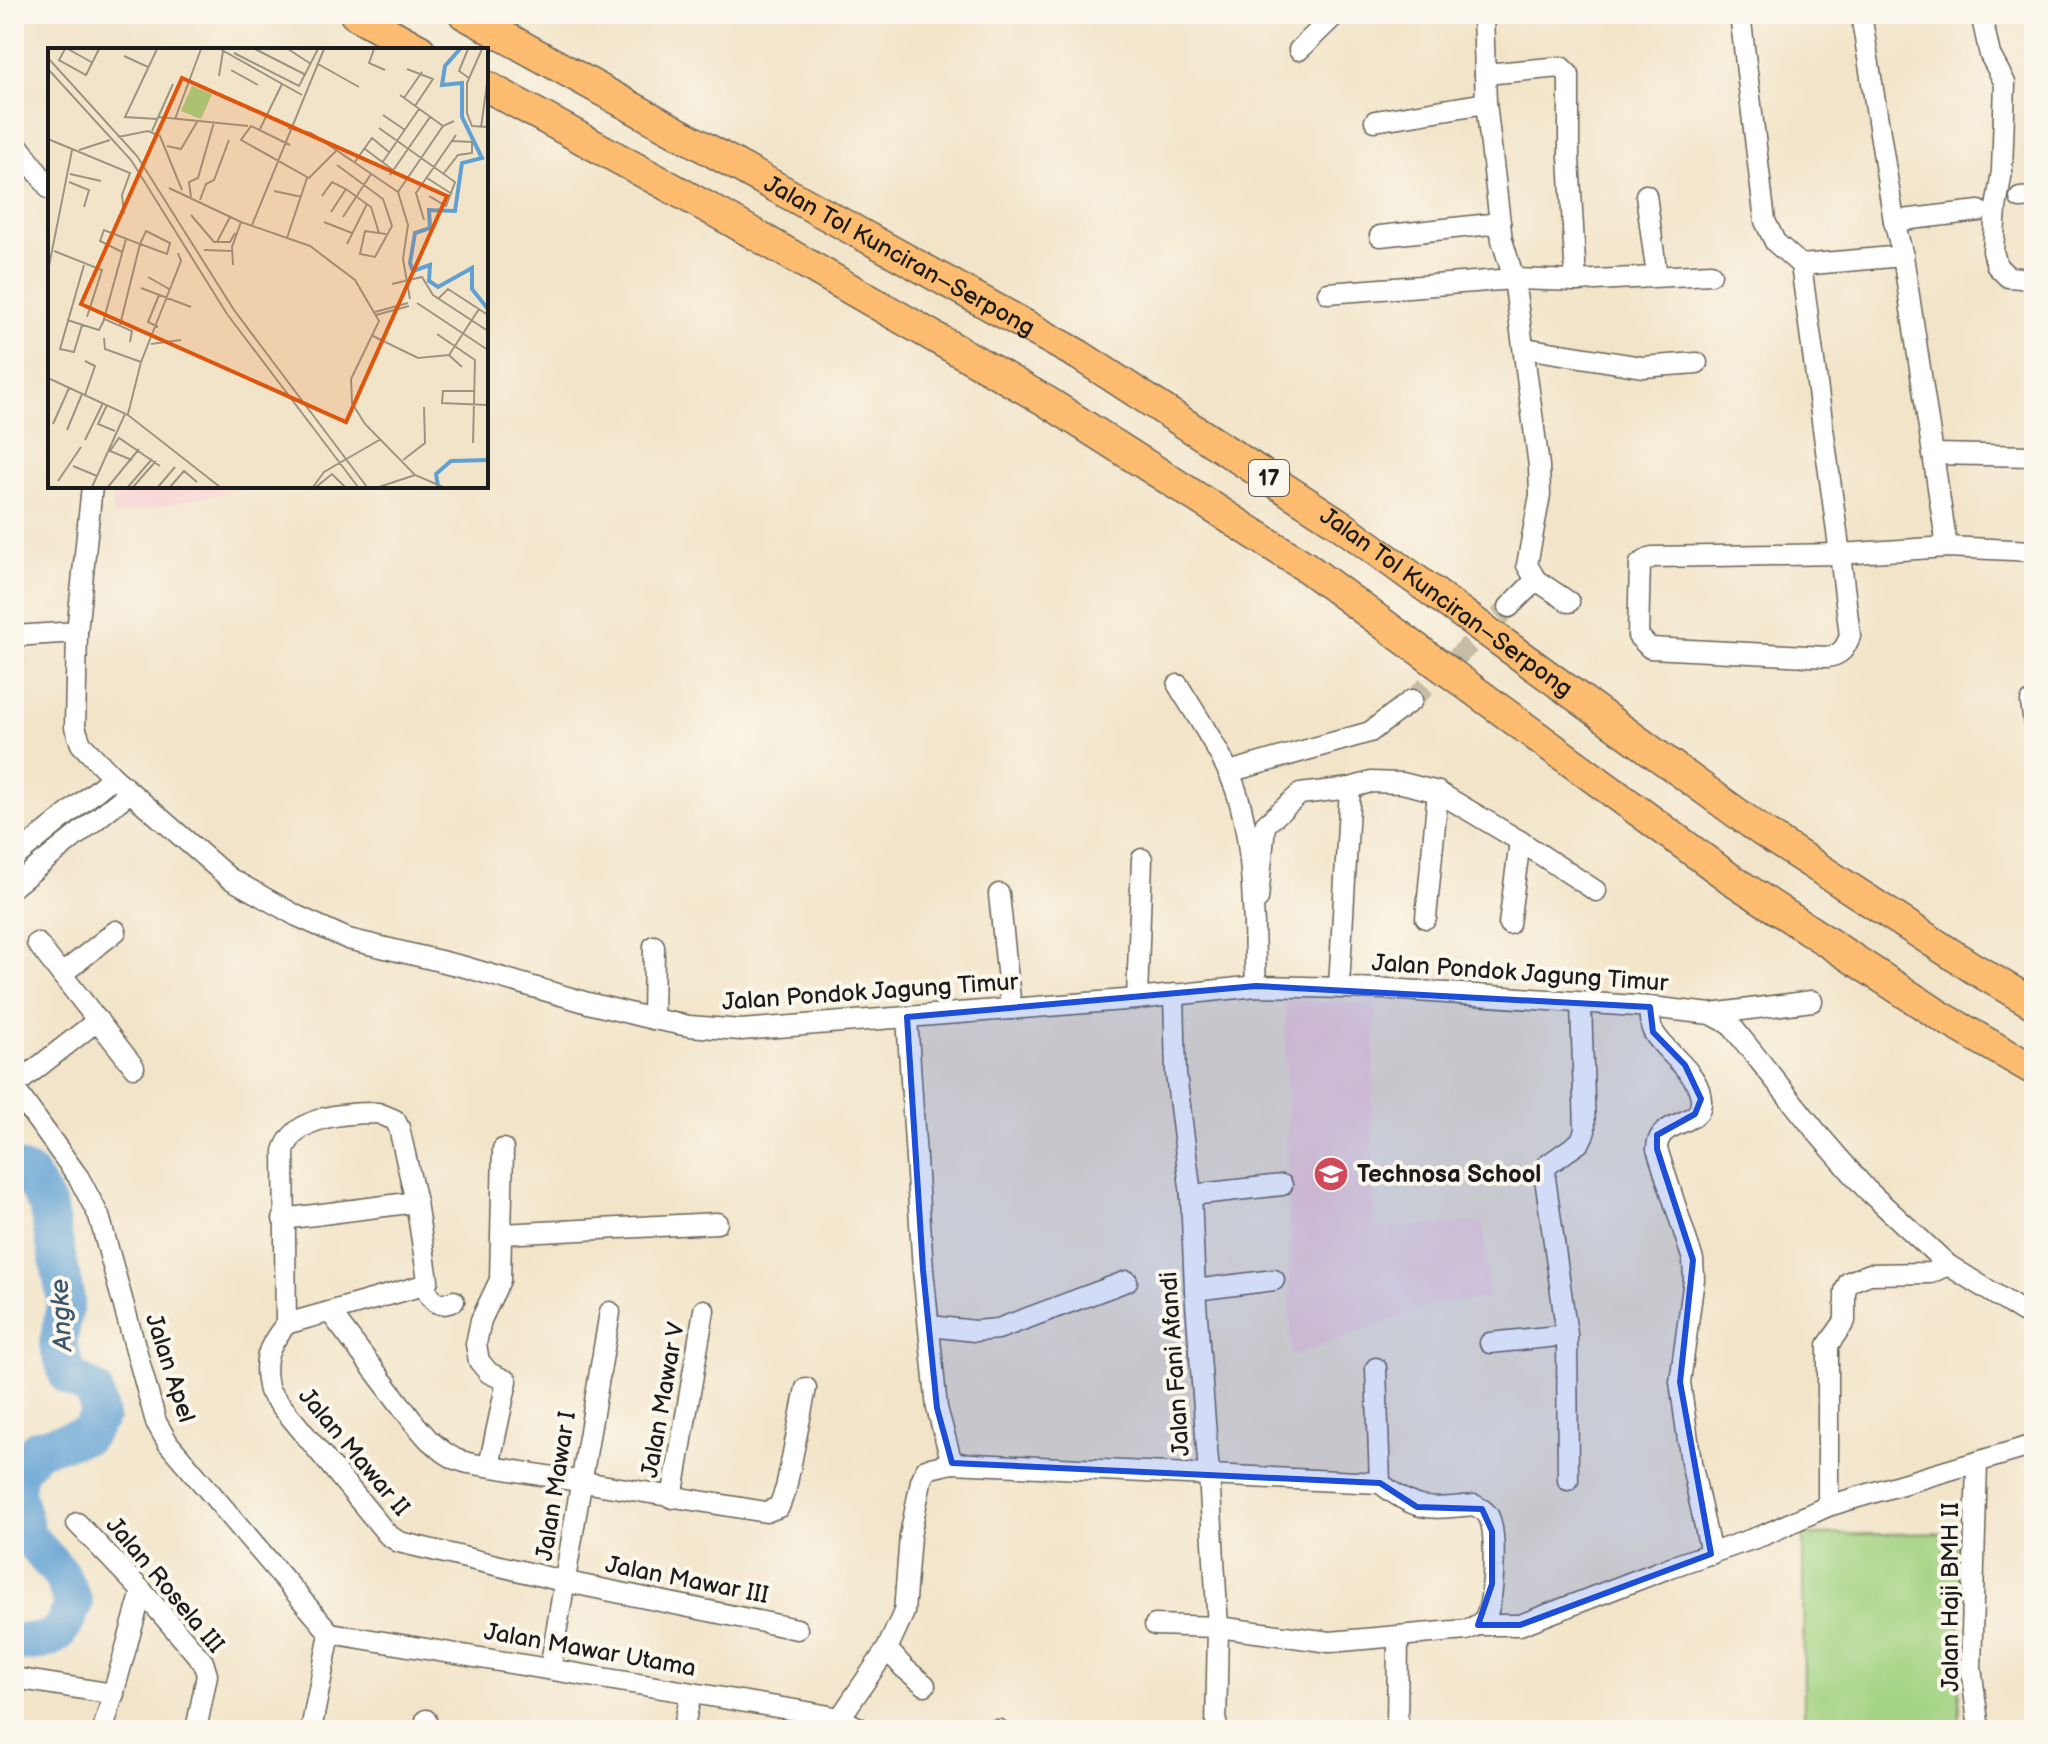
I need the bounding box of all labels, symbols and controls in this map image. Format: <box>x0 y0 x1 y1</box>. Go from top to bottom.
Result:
inset map <box>48 48 488 488</box>
street label: Jalan Tol Kunciran–Serpong <box>759 169 1040 342</box>
road number: 17 <box>1249 460 1289 496</box>
street label: Jalan Tol Kunciran–Serpong <box>1315 501 1578 703</box>
street label: Jalan Pondok Jagung Timur <box>1371 948 1669 998</box>
street label: Jalan Pondok Jagung Timur <box>721 967 1019 1017</box>
school or university icon: Technosa School <box>1312 1155 1350 1193</box>
place label: Technosa School <box>1357 1160 1541 1189</box>
street label: Jalan Fani Afandi <box>1154 1271 1196 1457</box>
water label: Angke <box>45 1278 79 1354</box>
street label: Jalan Apel <box>139 1310 201 1426</box>
street label: Jalan Mawar V <box>635 1320 691 1480</box>
street label: Jalan Mawar II <box>292 1382 416 1522</box>
street label: Jalan Mawar I <box>530 1409 582 1563</box>
street label: Jalan Haji BMH II <box>1936 1502 1965 1692</box>
street label: Jalan Rosela III <box>100 1511 230 1659</box>
street label: Jalan Mawar III <box>603 1550 771 1610</box>
street label: Jalan Mawar Utama <box>482 1617 698 1683</box>

